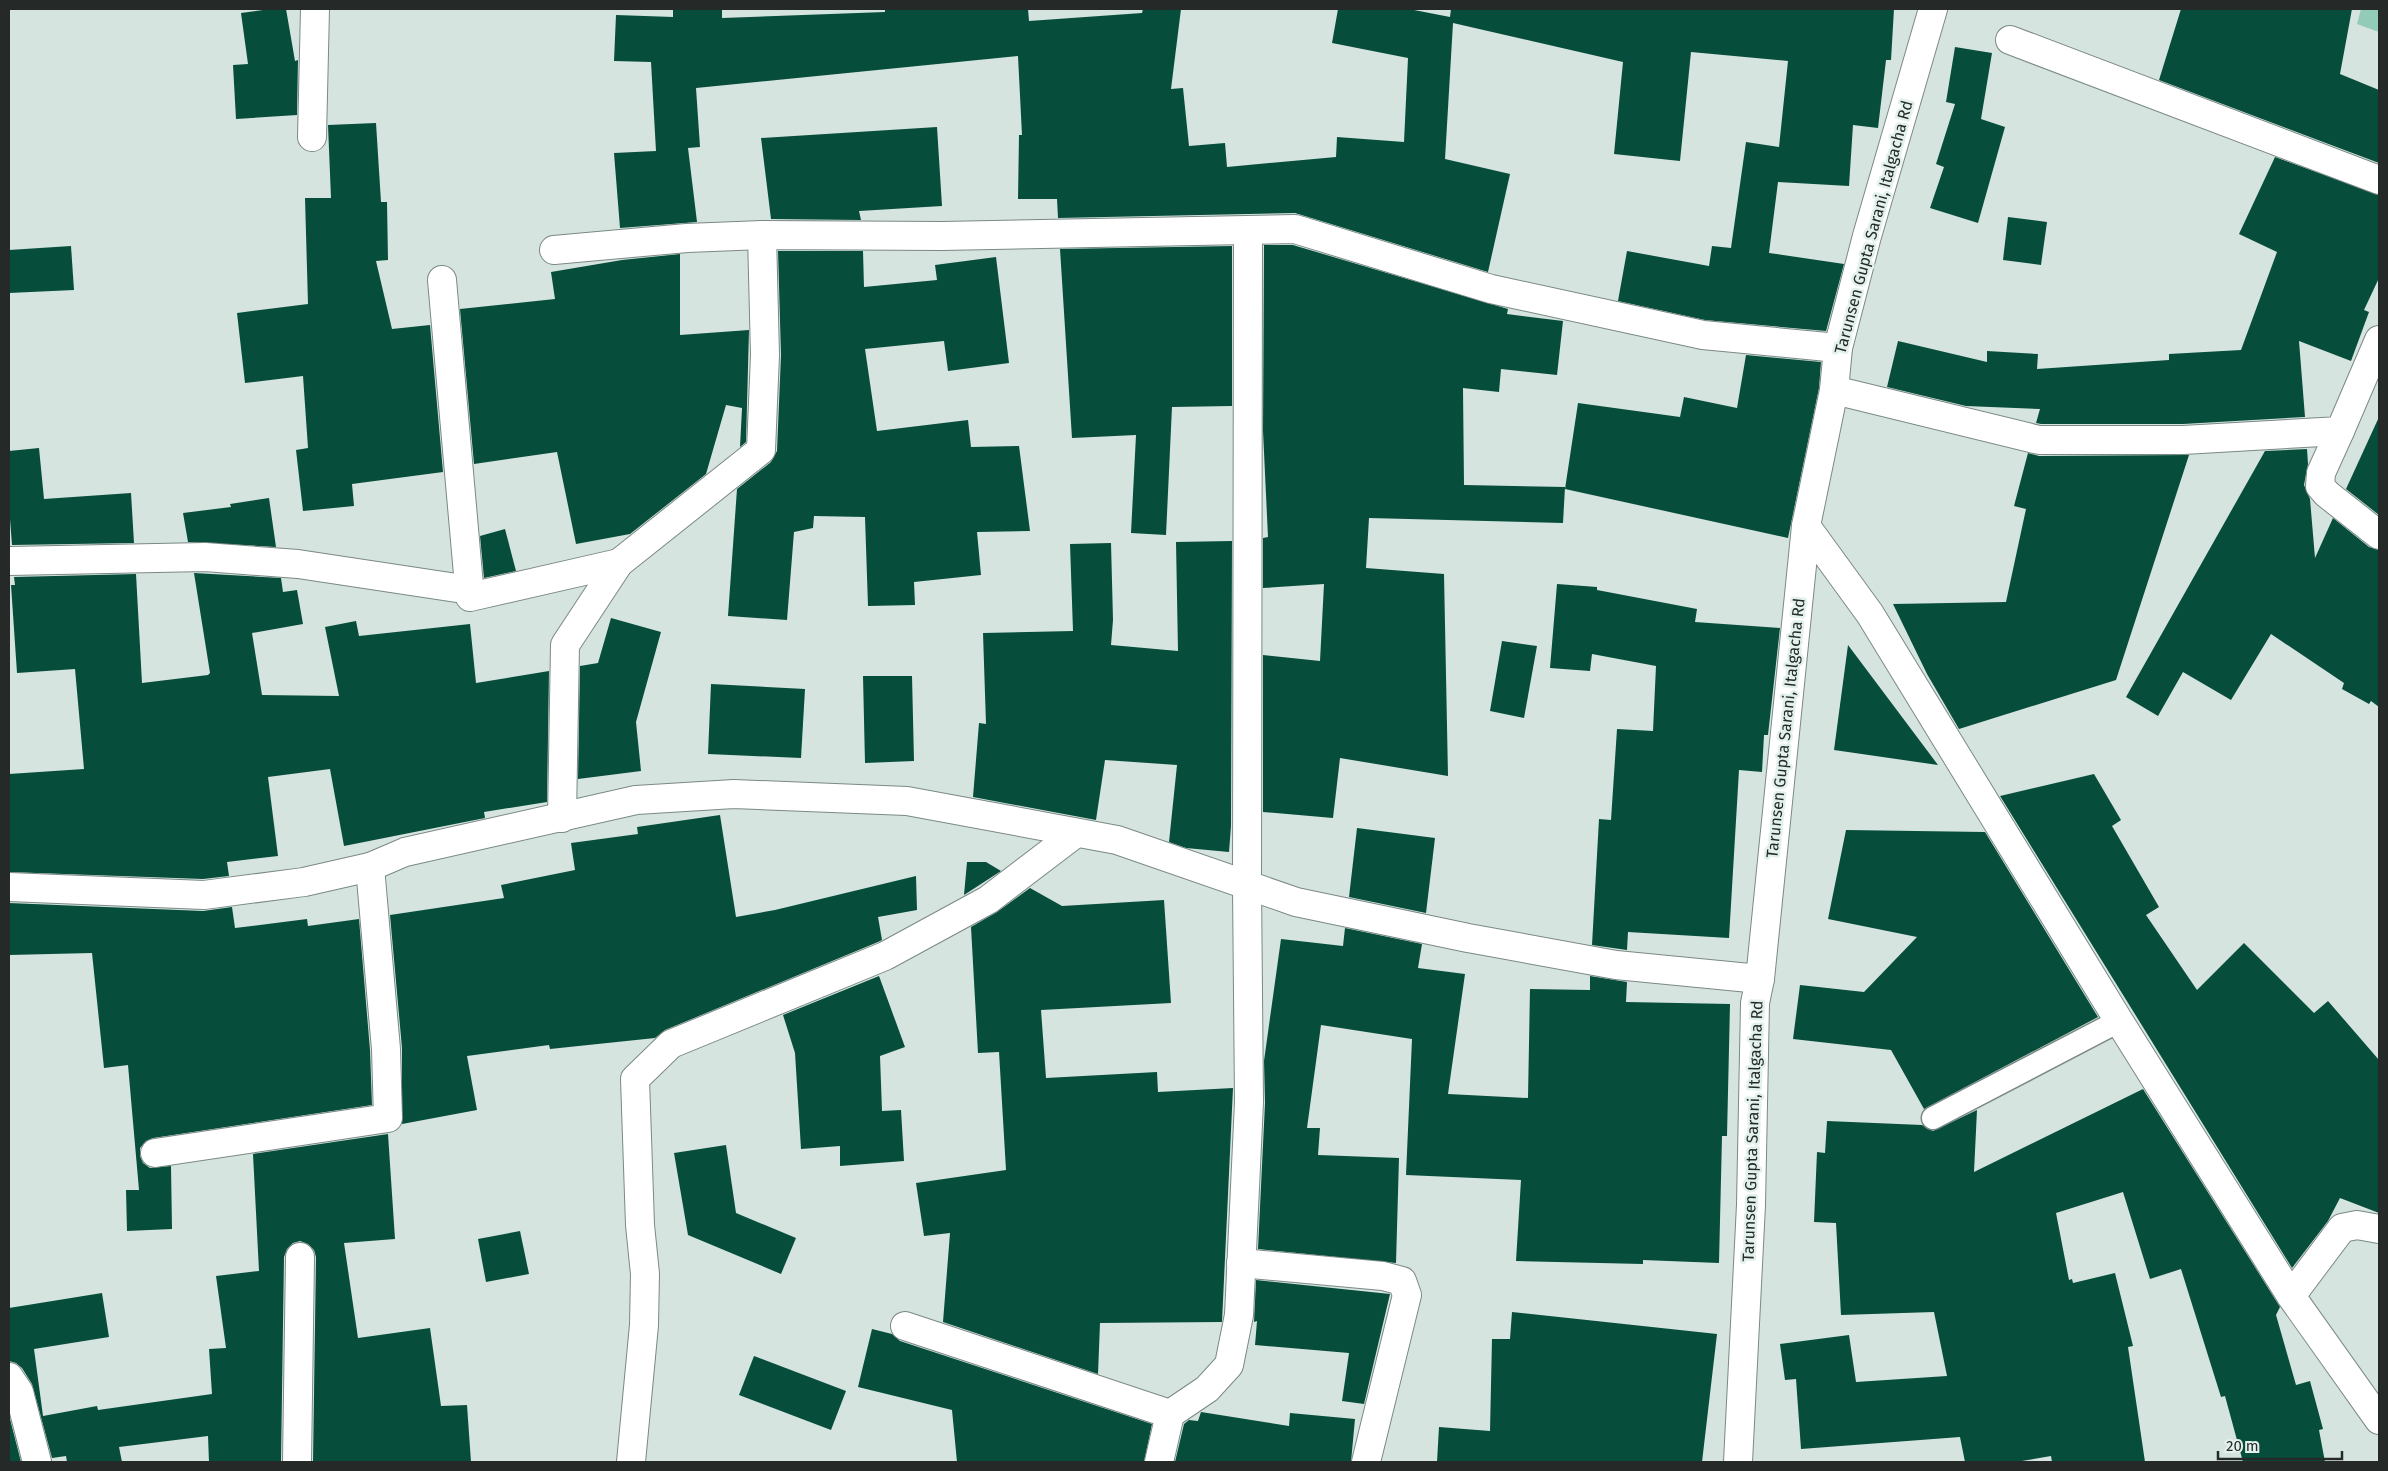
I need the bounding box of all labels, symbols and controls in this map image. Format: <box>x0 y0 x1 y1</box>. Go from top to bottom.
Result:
street label: Tarunsen Gupta Sarani, Italgacha Rd <box>1830 98 1916 356</box>
street label: Tarunsen Gupta Sarani, Italgacha Rd <box>1762 597 1809 859</box>
street label: Tarunsen Gupta Sarani, Italgacha Rd <box>1738 1000 1767 1262</box>
scale bar <box>2218 1428 2342 1460</box>
text: 20 m <box>2226 1437 2259 1455</box>

